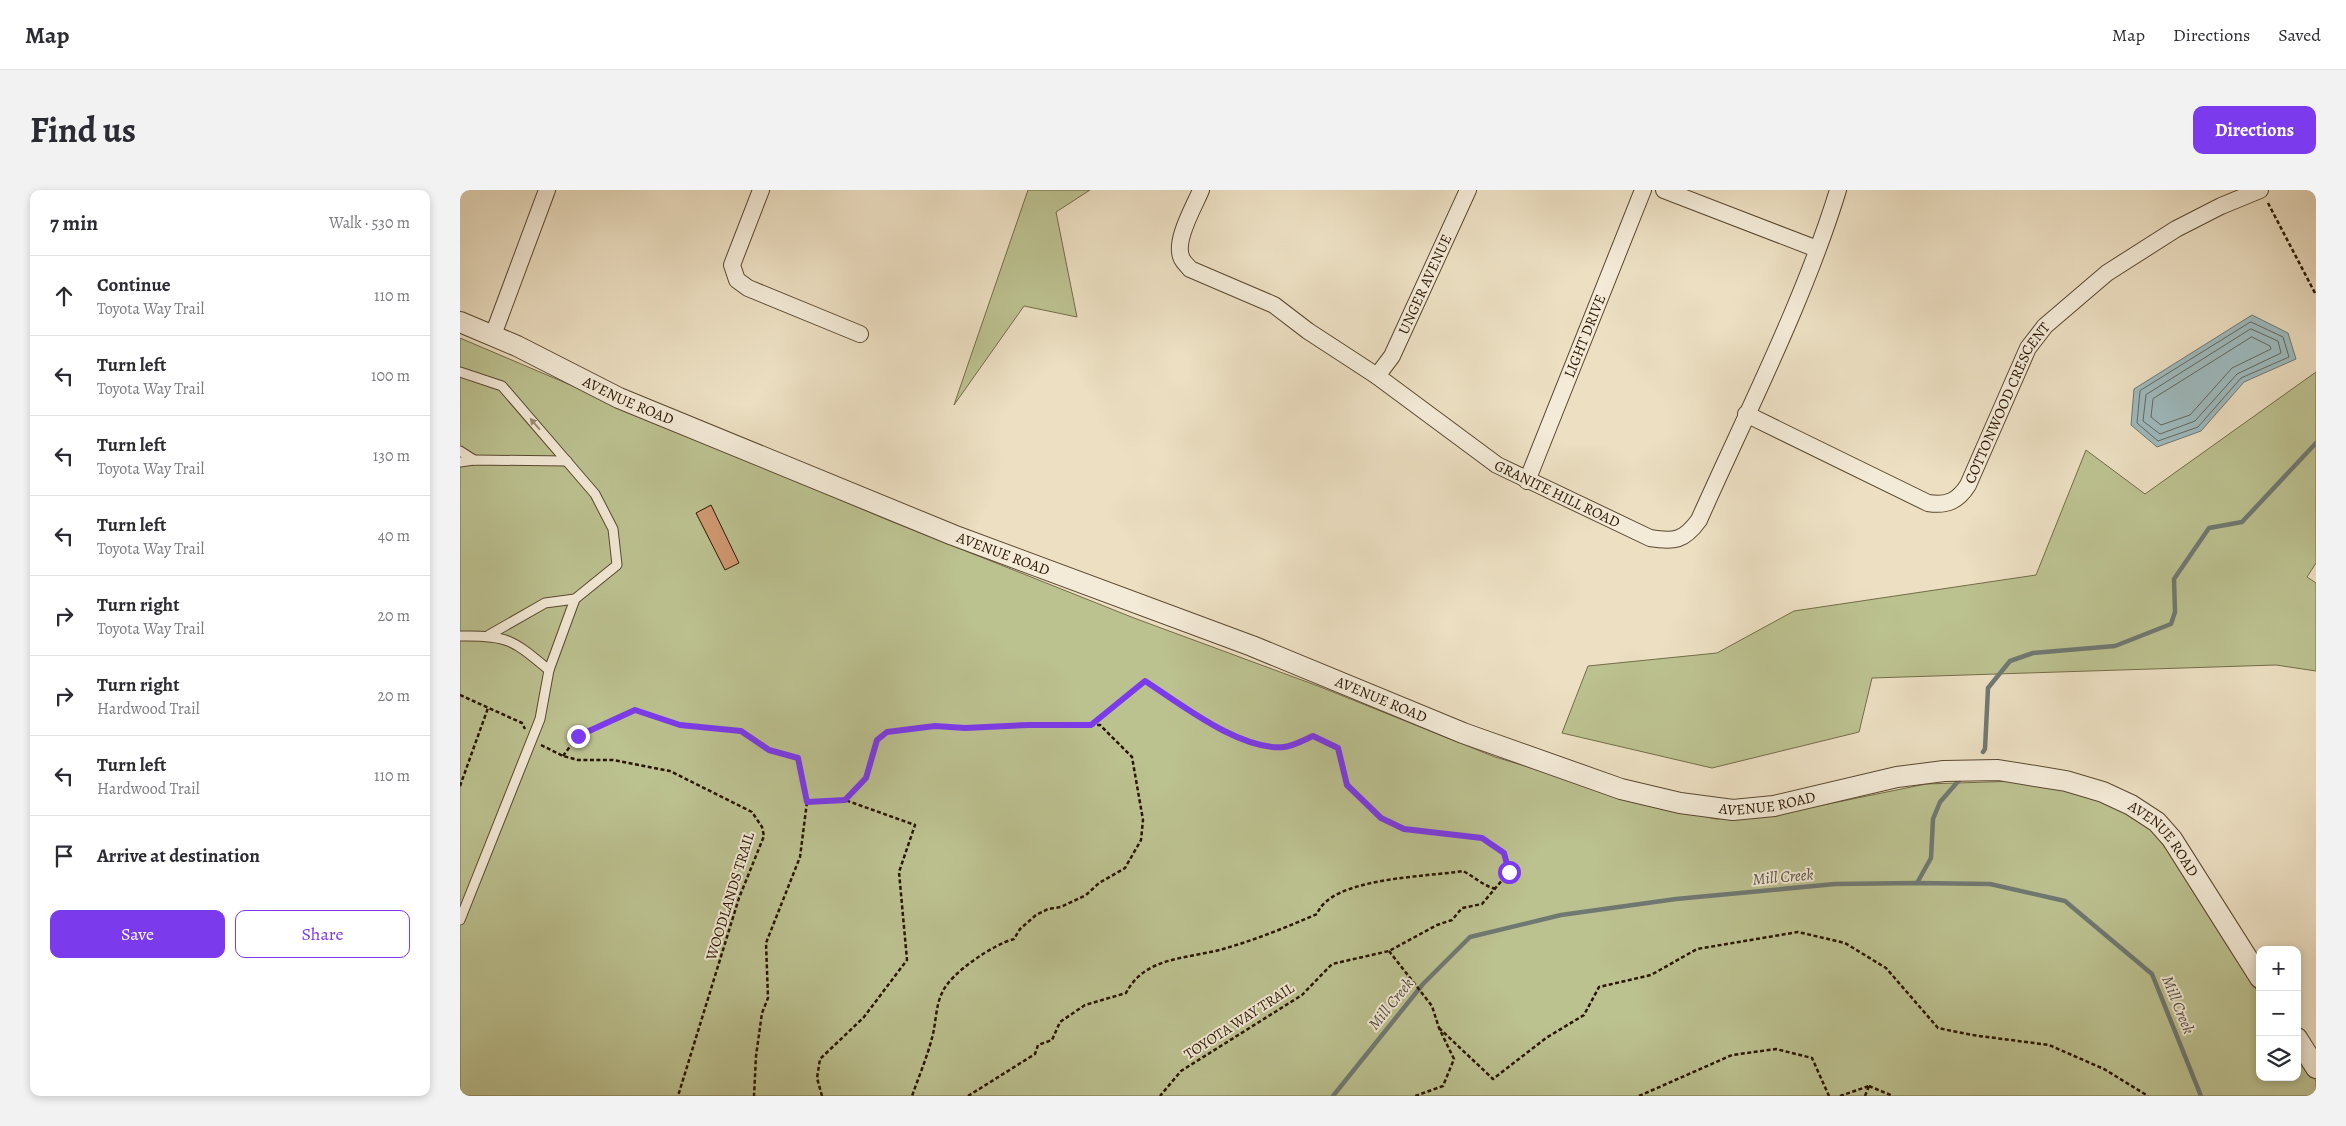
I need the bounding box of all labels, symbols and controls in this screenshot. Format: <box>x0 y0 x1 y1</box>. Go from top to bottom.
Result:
text: Map <box>25 19 69 51</box>
text: Map <box>2112 23 2145 47</box>
text: Directions <box>2173 23 2250 47</box>
text: Saved <box>2278 23 2321 47</box>
text: Find us <box>30 106 136 154</box>
button: Directions <box>2193 106 2316 154</box>
text: 7 min <box>50 209 98 237</box>
text: Walk · 530 m <box>329 212 410 234</box>
street label: UNGER AVENUE <box>1393 231 1456 337</box>
text: Continue <box>97 272 171 298</box>
icon: ahead <box>50 282 78 310</box>
text: 110 m <box>374 285 410 307</box>
street label: LIGHT DRIVE <box>1559 291 1610 381</box>
text: Toyota Way Trail <box>97 298 204 320</box>
street label: COTTONWOOD CRESCENT <box>1960 317 2055 487</box>
text: Turn left <box>97 352 166 378</box>
icon: left <box>50 362 78 390</box>
text: 100 m <box>371 365 410 387</box>
street label: AVENUE ROAD <box>579 371 677 429</box>
text: Toyota Way Trail <box>97 378 204 400</box>
one-way arrow <box>529 418 541 430</box>
text: Turn left <box>97 432 166 458</box>
icon: left <box>50 442 78 470</box>
text: 130 m <box>373 445 410 467</box>
street label: GRANITE HILL ROAD <box>1491 455 1624 532</box>
text: Toyota Way Trail <box>97 458 204 480</box>
text: Turn left <box>97 512 166 538</box>
icon: left <box>50 522 78 550</box>
text: 40 m <box>378 525 410 547</box>
street label: AVENUE ROAD <box>953 527 1053 580</box>
text: Toyota Way Trail <box>97 538 204 560</box>
text: Turn right <box>97 592 179 618</box>
icon: right <box>50 602 78 630</box>
text: 20 m <box>377 605 410 627</box>
text: Toyota Way Trail <box>97 618 204 640</box>
street label: AVENUE ROAD <box>1331 671 1430 727</box>
text: Turn right <box>97 672 179 698</box>
icon: right <box>50 682 78 710</box>
text: 20 m <box>377 685 410 707</box>
text: Hardwood Trail <box>97 698 200 720</box>
route end <box>567 725 590 748</box>
text: Turn left <box>97 752 166 778</box>
icon: left <box>50 762 78 790</box>
text: 110 m <box>374 765 410 787</box>
text: Hardwood Trail <box>97 778 200 800</box>
street label: AVENUE ROAD <box>1717 787 1818 820</box>
street label: AVENUE ROAD <box>2124 795 2203 880</box>
street label: WOODLANDS TRAIL <box>701 829 759 963</box>
icon: arrive <box>50 842 78 870</box>
text: Arrive at destination <box>97 843 260 869</box>
route start <box>1498 861 1521 884</box>
water label: Mill Creek <box>1752 863 1814 891</box>
button: Save <box>50 910 225 958</box>
button: Share <box>235 910 410 958</box>
map controls <box>2256 946 2301 1081</box>
button: + <box>2256 946 2301 991</box>
water label: Mill Creek <box>1363 973 1419 1035</box>
water label: Mill Creek <box>2156 973 2200 1037</box>
street label: TOYOTA WAY TRAIL <box>1180 978 1298 1064</box>
button: − <box>2256 991 2301 1036</box>
button: layers <box>2256 1036 2301 1081</box>

